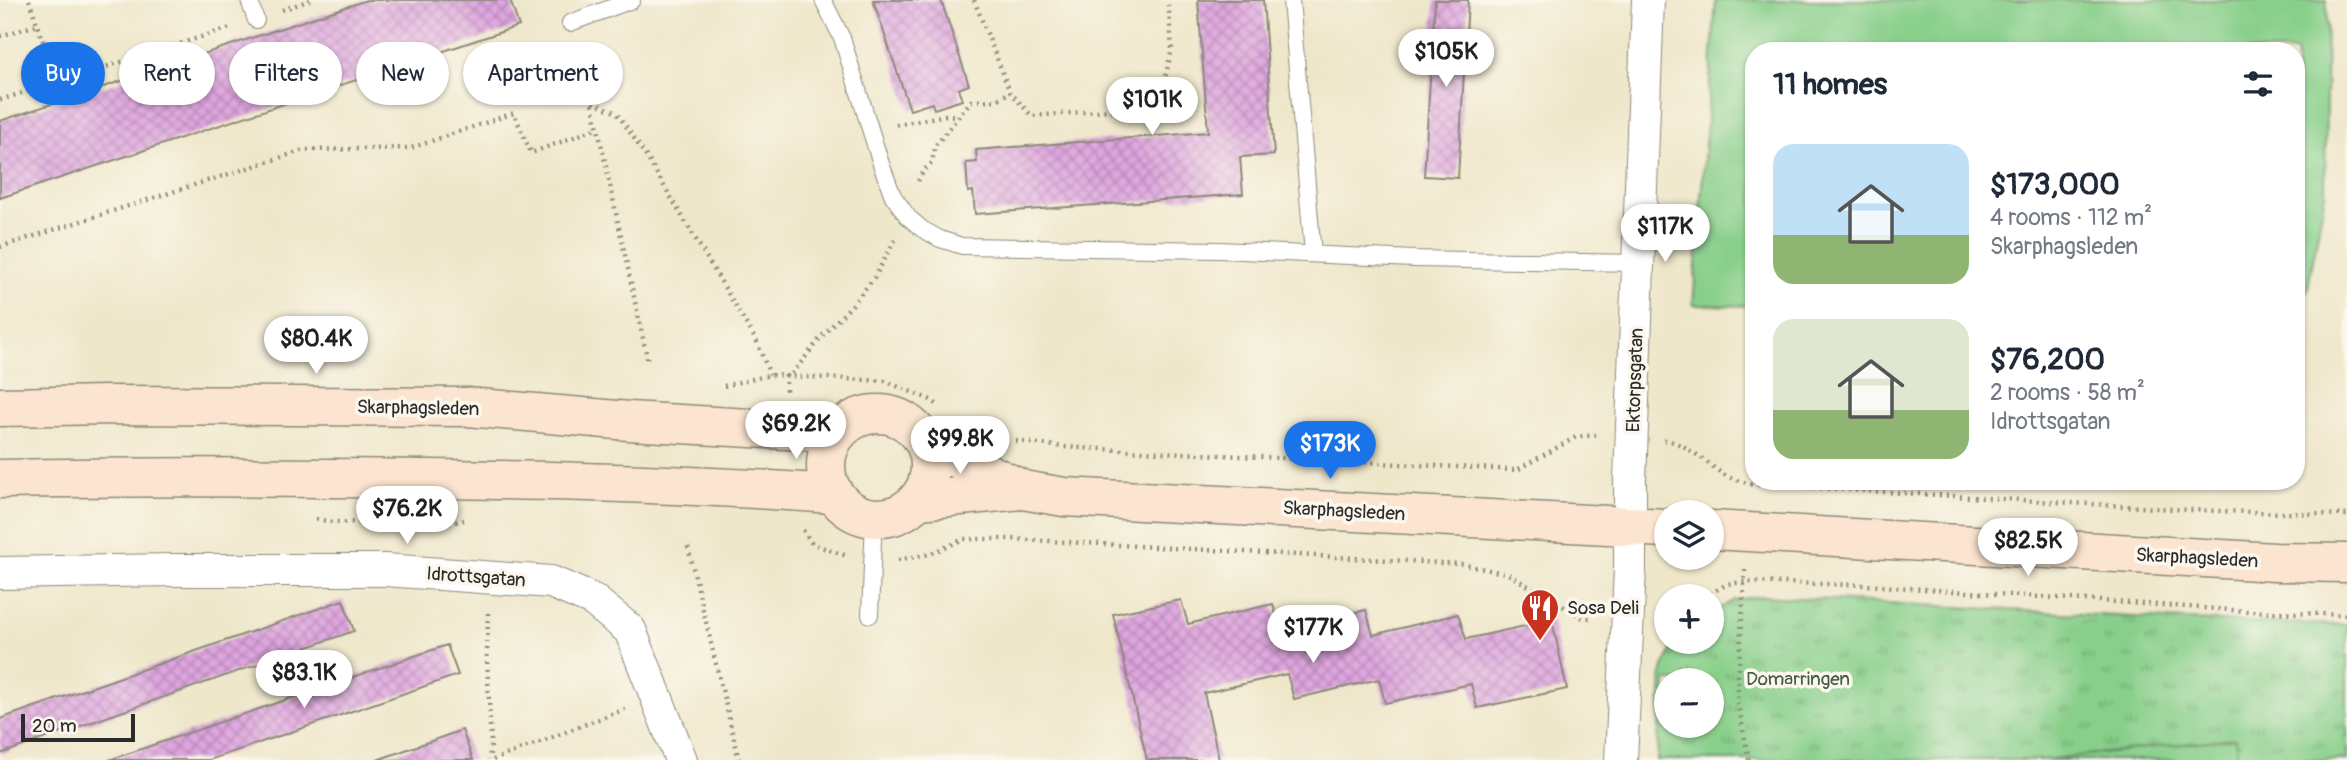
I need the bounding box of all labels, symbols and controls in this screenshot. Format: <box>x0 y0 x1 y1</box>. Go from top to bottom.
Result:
pin: $105K <box>1397 29 1495 89</box>
text: $105K <box>1414 37 1478 66</box>
chip: Buy <box>21 42 105 105</box>
chip: Rent <box>119 42 215 105</box>
chip: Filters <box>229 42 342 105</box>
chip: New <box>356 42 449 105</box>
chip: Apartment <box>463 42 623 105</box>
icon: filters <box>2239 65 2277 103</box>
text: 11 homes <box>1773 66 1887 103</box>
pin: $101K <box>1103 78 1201 137</box>
text: $101K <box>1122 85 1182 114</box>
text: $173,000 <box>1990 166 2120 203</box>
icon: home <box>1829 172 1913 256</box>
text: 4 rooms · 112 m² <box>1990 203 2152 232</box>
pin: $117K <box>1616 204 1714 264</box>
text: $117K <box>1637 212 1693 241</box>
text: Skarphagsleden <box>1990 232 2138 261</box>
pin: $80.4K <box>259 316 373 376</box>
text: $80.4K <box>280 324 352 353</box>
street label: Ektorpsgatan <box>1621 327 1649 433</box>
text: $76,200 <box>1990 341 2105 378</box>
icon: home <box>1829 347 1913 431</box>
text: 2 rooms · 58 m² <box>1990 378 2145 407</box>
street label: Skarphagsleden <box>357 395 479 421</box>
pin: $69.2K <box>739 402 853 461</box>
text: Idrottsgatan <box>1990 407 2111 436</box>
text: $69.2K <box>761 409 831 438</box>
pin: $99.8K <box>903 416 1017 476</box>
pin: $173K <box>1281 421 1379 481</box>
text: $99.8K <box>927 424 993 453</box>
text: $173K <box>1300 429 1360 458</box>
pin: $76.2K <box>350 486 464 546</box>
text: $76.2K <box>372 494 442 523</box>
street label: Skarphagsleden <box>1282 496 1406 526</box>
map controls <box>1654 500 1724 738</box>
button: layers <box>1654 500 1724 570</box>
pin: $82.5K <box>1971 518 2085 578</box>
text: $82.5K <box>1994 526 2062 555</box>
street label: Skarphagsleden <box>2135 543 2259 573</box>
street label: Idrottsgatan <box>425 562 527 592</box>
button: + <box>1654 584 1724 654</box>
restaurant icon: Sosa Deli <box>1519 587 1561 642</box>
place label: Sosa Deli <box>1567 596 1639 620</box>
pin: $177K <box>1264 606 1362 665</box>
text: $177K <box>1283 613 1343 642</box>
pin: $83.1K <box>247 650 361 710</box>
text: $83.1K <box>272 658 336 687</box>
park label: Domarringen <box>1746 667 1850 691</box>
button: − <box>1654 668 1724 738</box>
scale bar <box>21 711 135 743</box>
text: 20 m <box>32 714 77 738</box>

